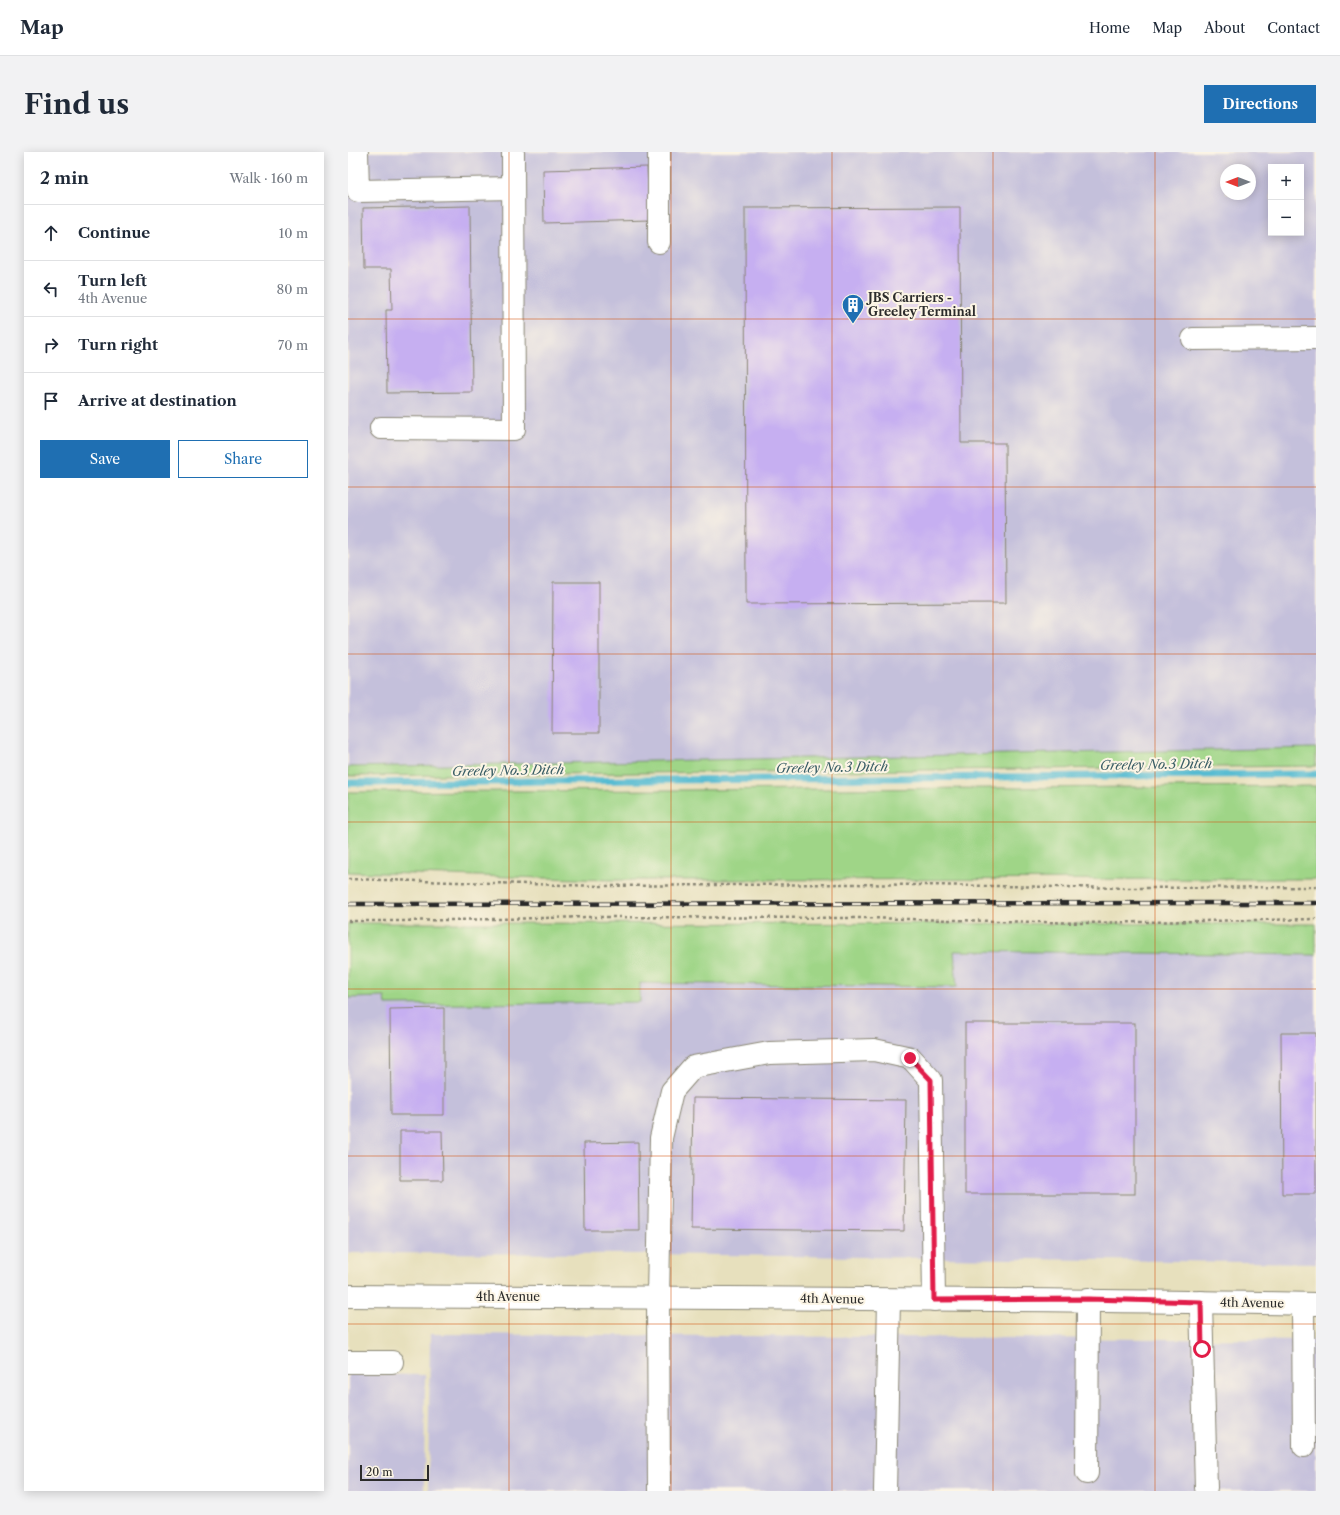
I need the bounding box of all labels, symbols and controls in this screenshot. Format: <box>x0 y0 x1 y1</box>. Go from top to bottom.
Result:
text: Map <box>20 16 64 39</box>
text: Home <box>1089 19 1130 37</box>
text: Map <box>1152 19 1182 37</box>
text: About <box>1204 19 1245 37</box>
text: Contact <box>1267 19 1320 37</box>
button: Directions <box>1204 85 1316 123</box>
text: Find us <box>24 87 129 121</box>
north arrow <box>1220 164 1256 200</box>
map controls <box>1268 164 1304 236</box>
button: + <box>1268 164 1304 200</box>
text: 2 min <box>40 168 89 188</box>
text: Walk · 160 m <box>229 170 308 186</box>
button: − <box>1268 200 1304 236</box>
icon: ahead <box>40 222 62 244</box>
text: Continue <box>78 223 150 242</box>
text: 10 m <box>279 225 308 241</box>
text: Turn left <box>78 271 147 290</box>
icon: left <box>40 278 62 300</box>
text: 80 m <box>276 281 308 297</box>
text: 4th Avenue <box>78 290 147 306</box>
place label: JBS Carriers - Greeley Terminal <box>866 290 976 319</box>
building icon: JBS Carriers - Greeley Terminal <box>840 292 866 325</box>
icon: right <box>40 334 62 356</box>
text: Turn right <box>78 335 158 354</box>
text: 70 m <box>278 337 308 353</box>
icon: arrive <box>40 390 62 412</box>
text: Arrive at destination <box>78 391 237 410</box>
button: Save <box>40 440 170 478</box>
button: Share <box>178 440 308 478</box>
water label: Greeley No.3 Ditch <box>1100 755 1212 773</box>
water label: Greeley No.3 Ditch <box>776 758 888 776</box>
water label: Greeley No.3 Ditch <box>452 761 564 779</box>
route end <box>901 1049 919 1067</box>
street label: 4th Avenue <box>476 1289 540 1304</box>
street label: 4th Avenue <box>800 1290 864 1307</box>
street label: 4th Avenue <box>1220 1294 1284 1311</box>
route start <box>1193 1340 1211 1358</box>
scale bar <box>360 1463 429 1482</box>
text: 20 m <box>366 1465 392 1479</box>

